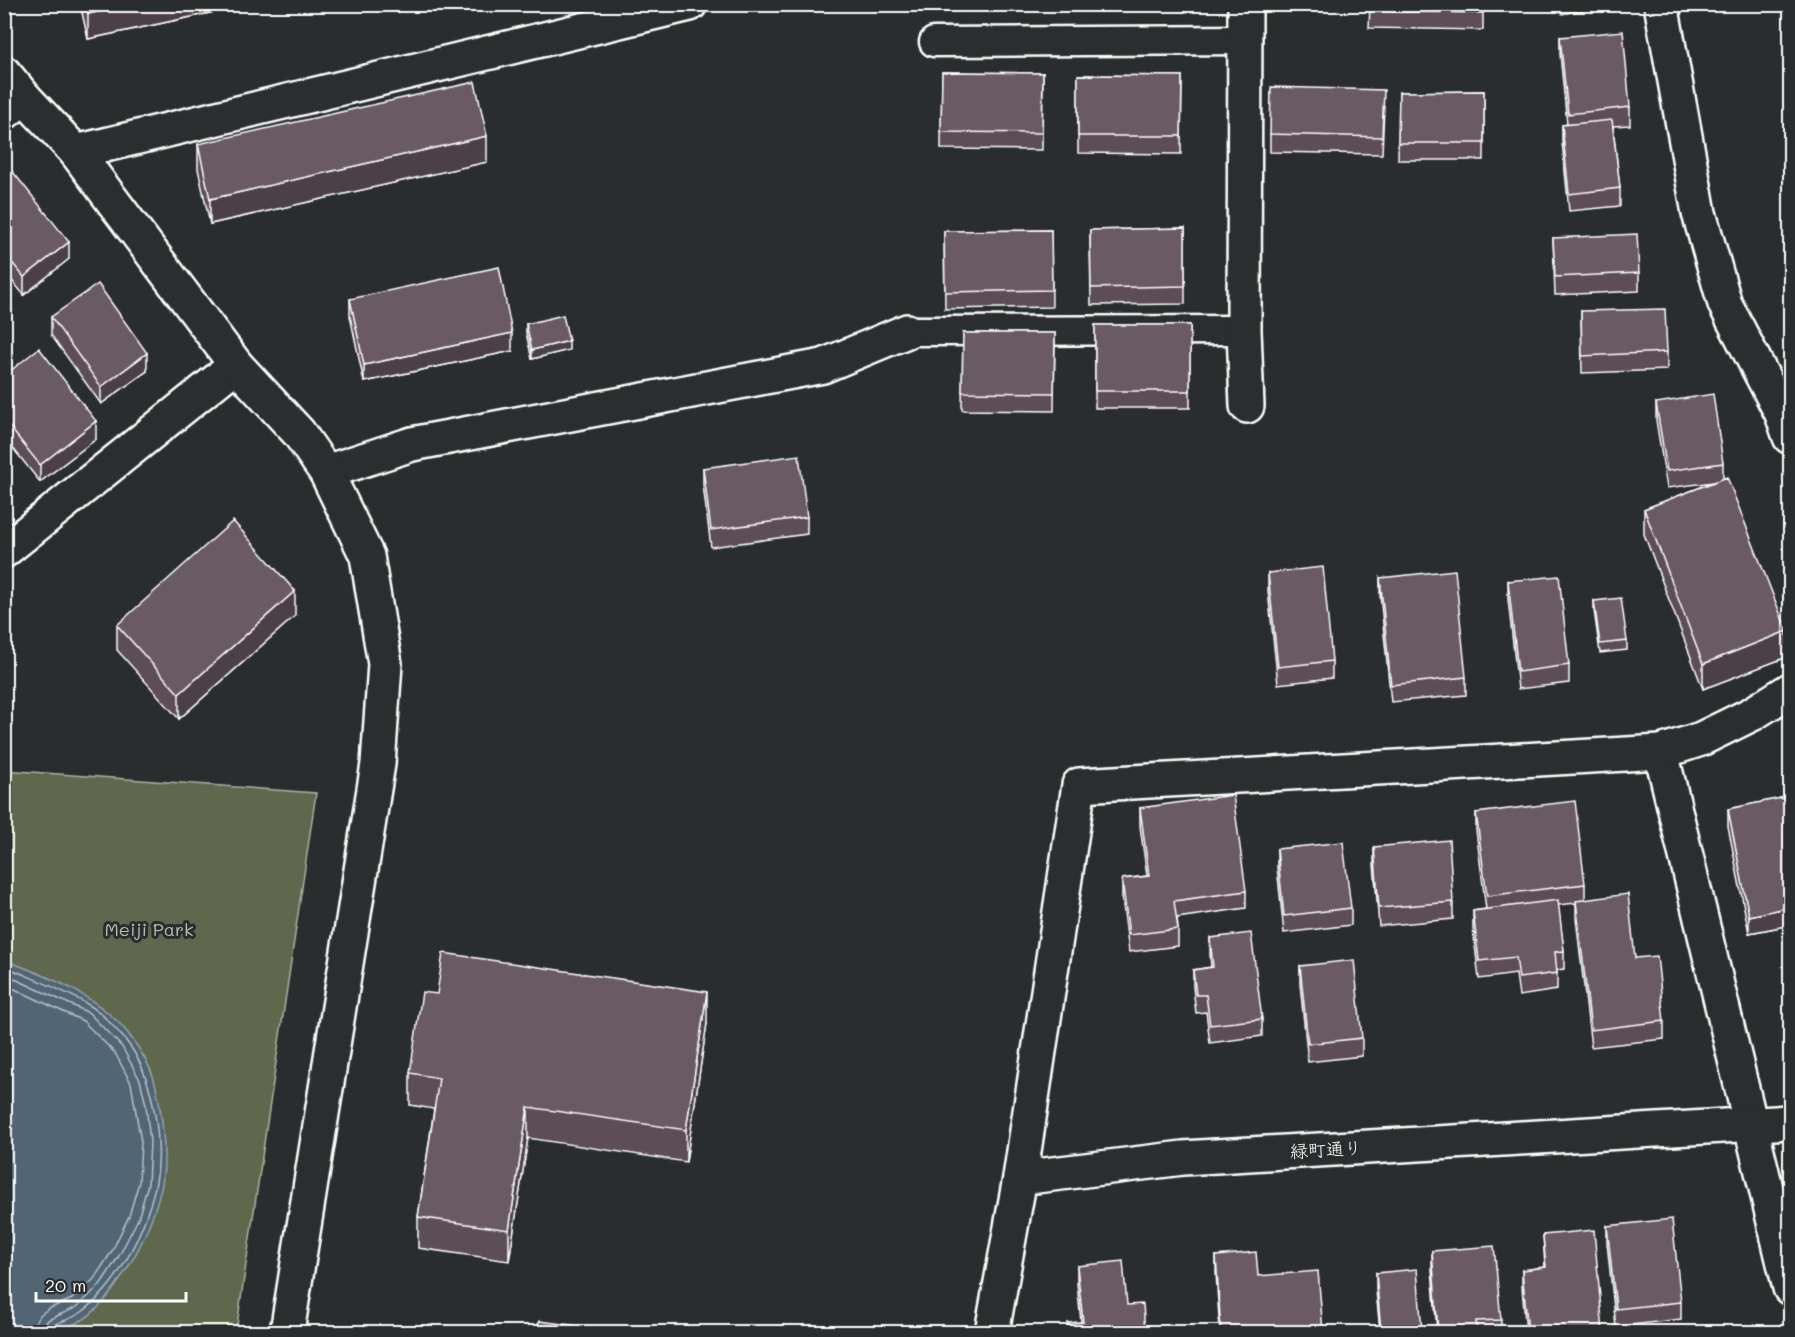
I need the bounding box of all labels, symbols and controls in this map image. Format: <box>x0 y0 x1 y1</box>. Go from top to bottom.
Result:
park label: Meiji Park <box>104 917 194 941</box>
street label: 緑町通り <box>1289 1135 1363 1163</box>
scale bar <box>36 1265 186 1303</box>
text: 20 m <box>45 1273 86 1297</box>

